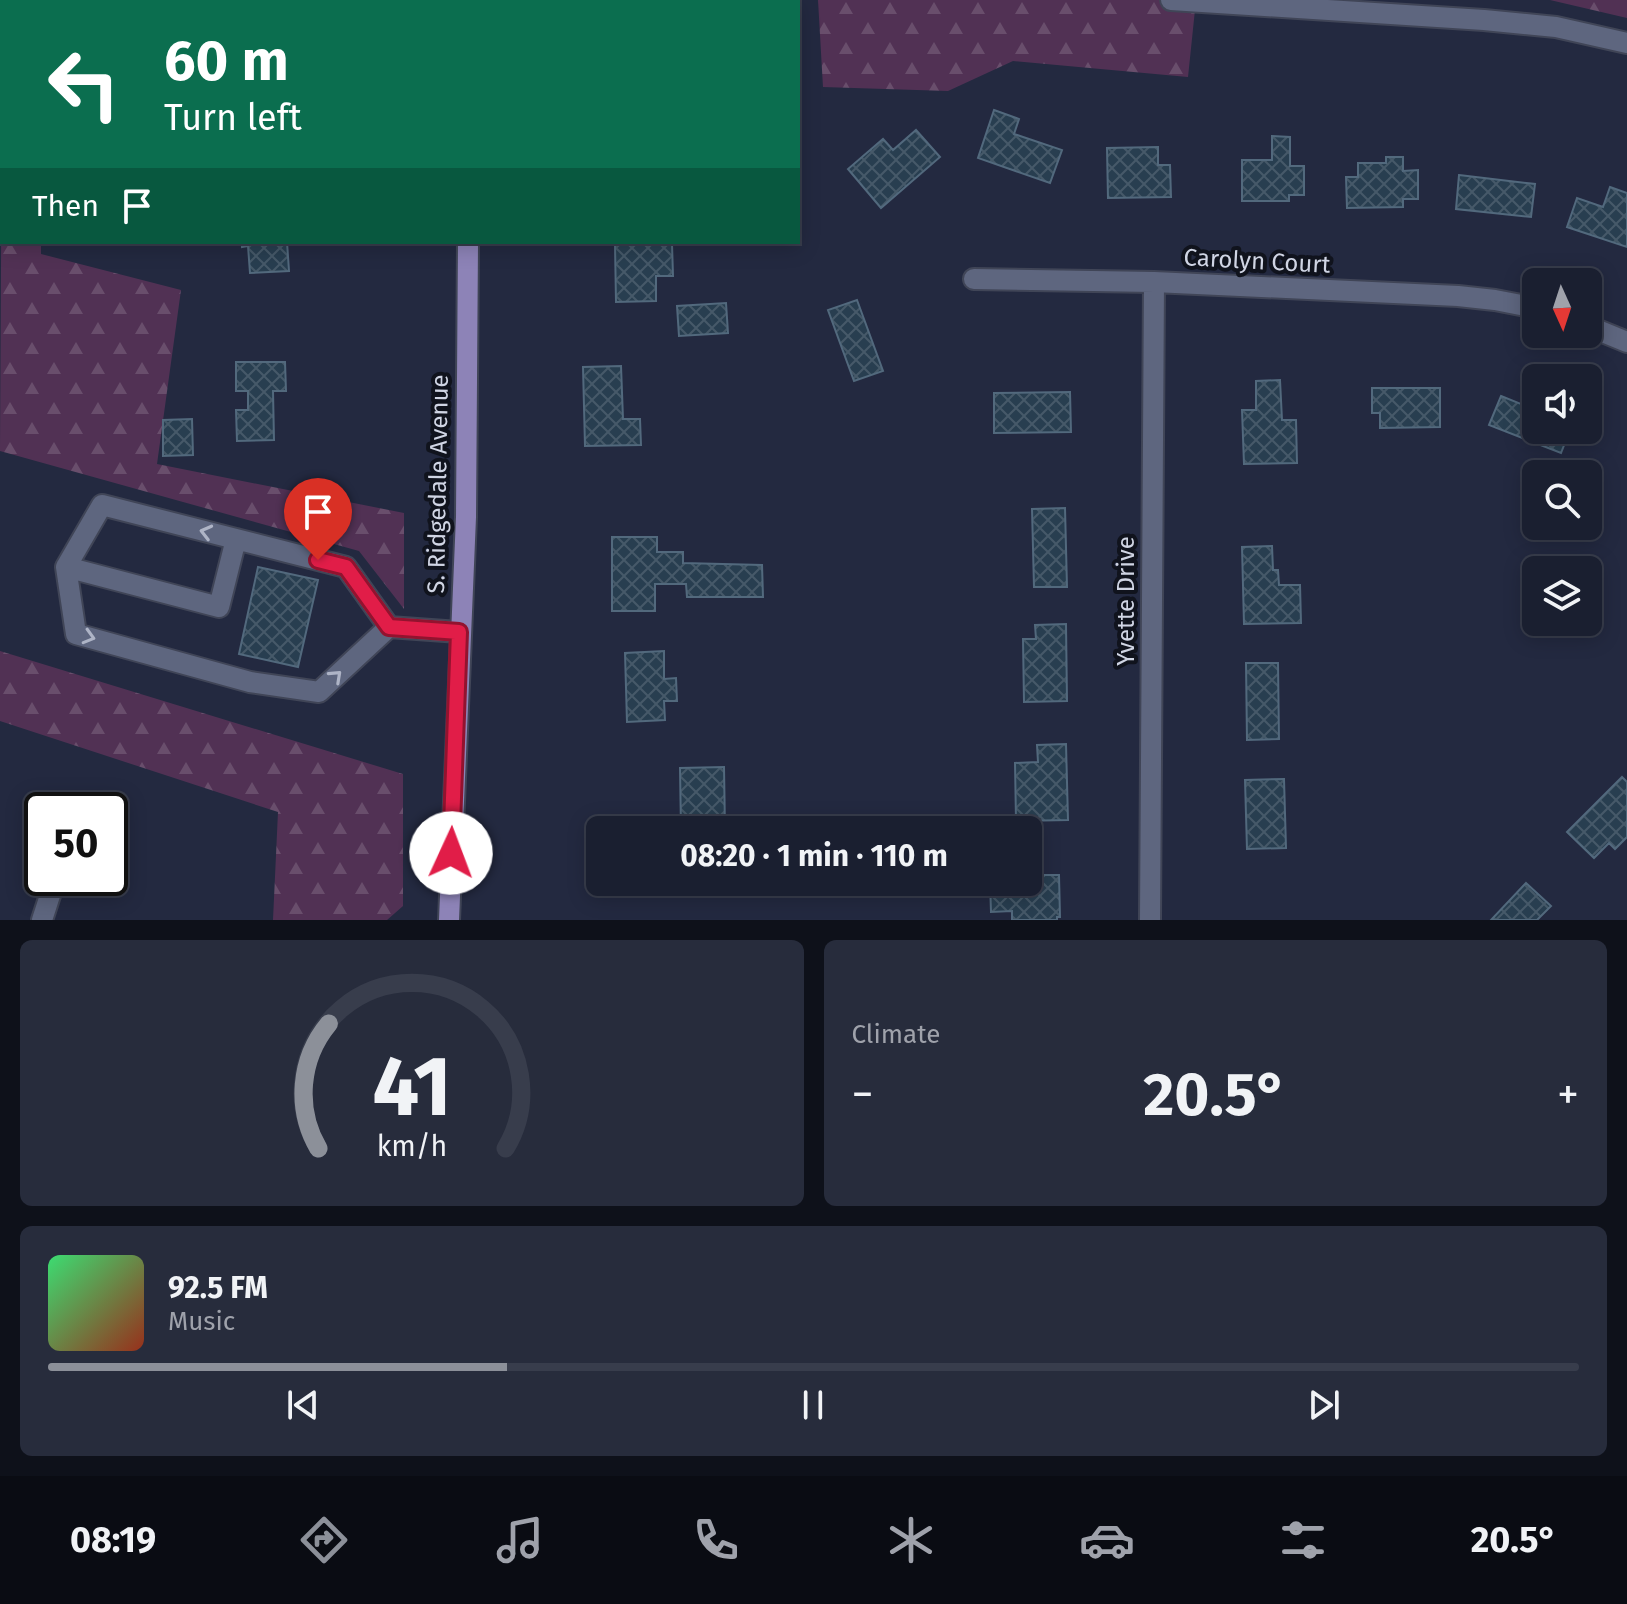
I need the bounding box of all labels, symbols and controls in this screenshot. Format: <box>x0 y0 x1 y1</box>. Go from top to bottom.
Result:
text: 60 m <box>164 28 289 95</box>
icon: left <box>32 32 136 136</box>
text: Turn left <box>164 96 302 140</box>
icon: arrive <box>115 184 159 228</box>
text: Then <box>32 188 99 224</box>
street label: Carolyn Court <box>1183 243 1331 279</box>
north arrow <box>1522 268 1602 348</box>
map controls <box>1522 268 1602 636</box>
button: sound <box>1522 364 1602 444</box>
street label: S. Ridgedale Avenue <box>422 374 454 594</box>
button: search <box>1522 460 1602 540</box>
pin <box>284 478 352 560</box>
icon: arrive <box>296 490 340 534</box>
one-way arrow <box>199 524 213 541</box>
street label: Yvette Drive <box>1112 536 1140 666</box>
button: layers <box>1522 556 1602 636</box>
one-way arrow <box>82 628 96 644</box>
one-way arrow <box>327 671 341 686</box>
speed limit sign: 50 <box>24 792 128 896</box>
position arrow <box>409 811 493 895</box>
text: 08:20 · 1 min · 110 m <box>680 838 948 874</box>
text: Climate <box>852 1019 940 1050</box>
text: 41 <box>372 1037 452 1137</box>
text: 20.5° <box>1143 1059 1287 1131</box>
text: − <box>852 1068 874 1121</box>
text: + <box>1557 1068 1579 1121</box>
text: km/h <box>376 1129 447 1164</box>
text: 92.5 FM <box>168 1270 268 1306</box>
text: Music <box>168 1306 235 1337</box>
icon: previous <box>281 1383 325 1427</box>
icon: pause <box>791 1383 835 1427</box>
icon: next <box>1302 1383 1346 1427</box>
icon: directions <box>296 1512 352 1568</box>
icon: music <box>492 1512 548 1568</box>
icon: phone <box>688 1512 744 1568</box>
icon: climate <box>883 1512 939 1568</box>
icon: car <box>1079 1512 1135 1568</box>
icon: filters <box>1275 1512 1331 1568</box>
text: 08:19 <box>70 1518 156 1562</box>
text: 20.5° <box>1471 1518 1557 1562</box>

